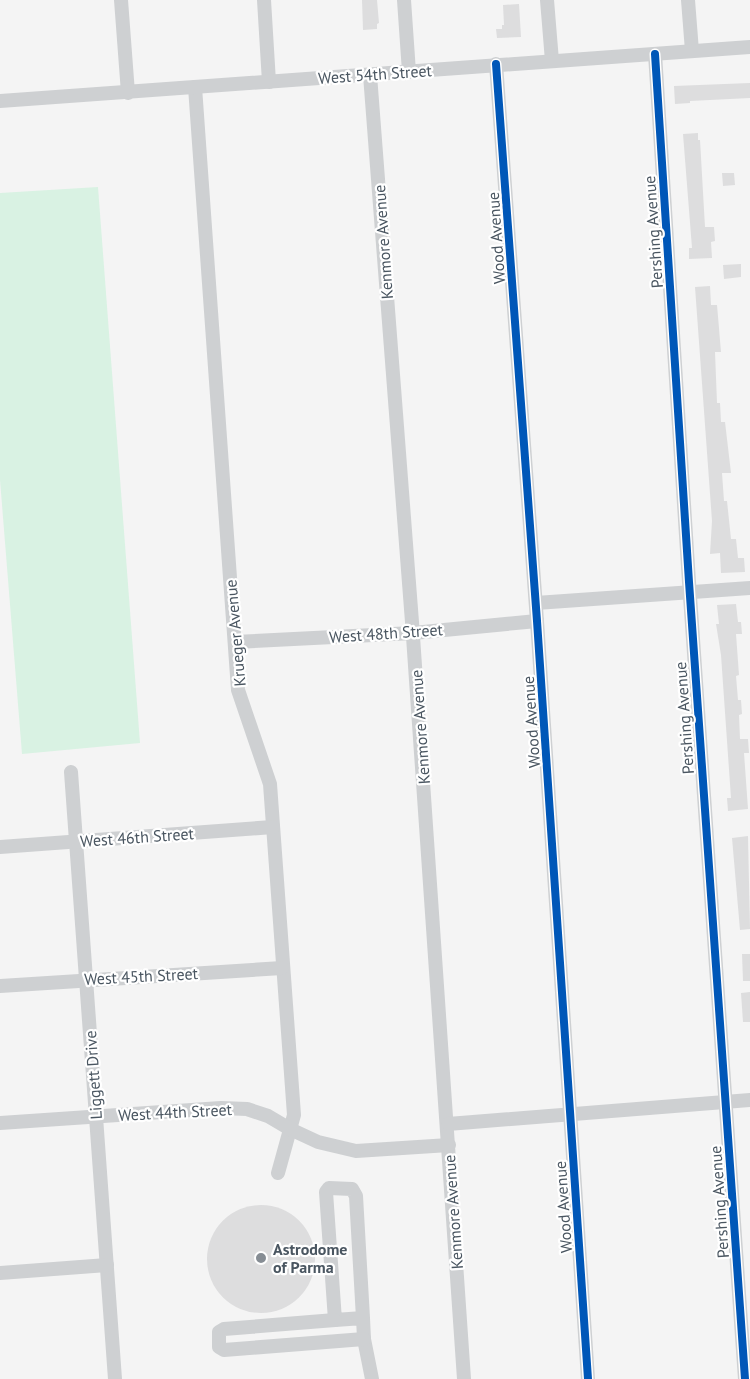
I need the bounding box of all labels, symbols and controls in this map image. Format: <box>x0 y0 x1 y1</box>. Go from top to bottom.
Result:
street label: West 54th Street <box>317 60 433 88</box>
street label: Pershing Avenue <box>639 175 667 289</box>
street label: Kenmore Avenue <box>369 184 397 300</box>
street label: Wood Avenue <box>483 191 509 285</box>
street label: Krueger Avenue <box>220 579 250 687</box>
street label: West 48th Street <box>328 619 444 647</box>
street label: Pershing Avenue <box>670 661 698 775</box>
street label: Kenmore Avenue <box>406 669 434 785</box>
street label: Wood Avenue <box>518 675 544 769</box>
street label: West 46th Street <box>79 823 195 851</box>
street label: West 45th Street <box>84 963 199 989</box>
street label: Liggett Drive <box>80 1030 106 1120</box>
street label: West 44th Street <box>118 1099 233 1125</box>
street label: Pershing Avenue <box>705 1145 733 1259</box>
street label: Kenmore Avenue <box>439 1154 467 1270</box>
street label: Wood Avenue <box>550 1160 576 1254</box>
place label: Astrodome of Parma <box>273 1239 347 1277</box>
marker: Astrodome of Parma <box>254 1251 268 1265</box>

